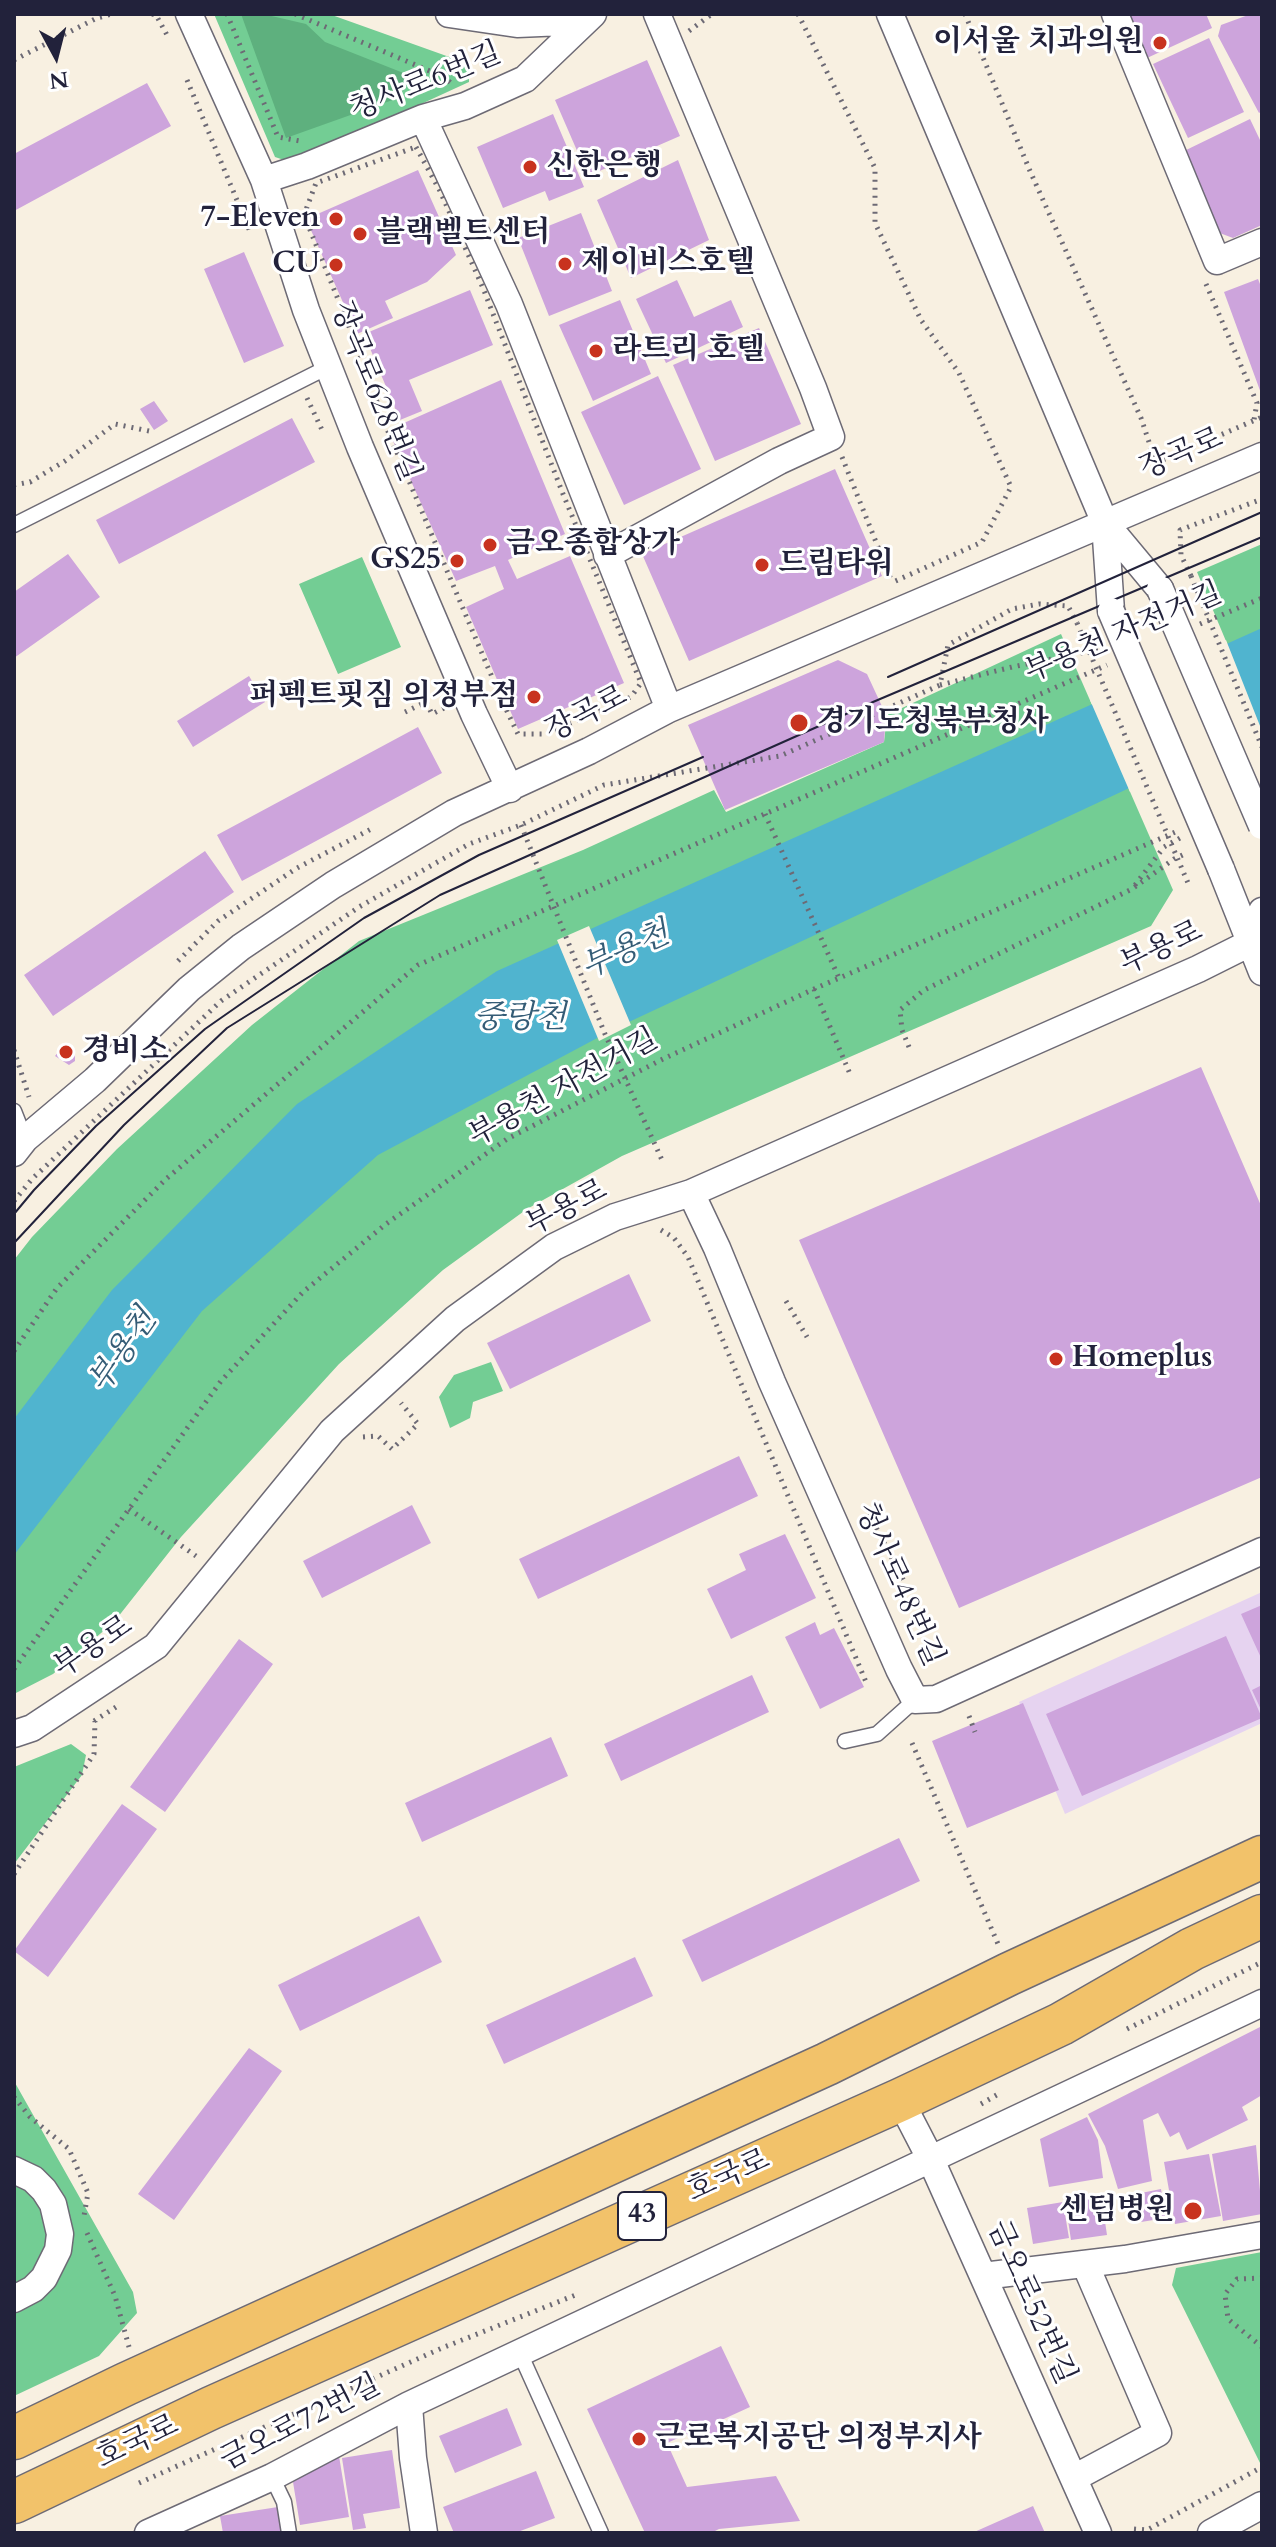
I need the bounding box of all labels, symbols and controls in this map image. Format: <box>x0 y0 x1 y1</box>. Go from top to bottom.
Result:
north arrow <box>16 16 96 96</box>
place label: 이서울 치과의원 <box>933 25 1144 61</box>
marker: 이서울 치과의원 <box>1151 34 1169 52</box>
street label: 청사로6번길 <box>345 36 507 130</box>
text: N <box>48 64 70 96</box>
place label: 신한은행 <box>546 149 662 185</box>
marker: 신한은행 <box>521 158 539 176</box>
place label: 7-Eleven <box>201 201 320 237</box>
marker: 7-Eleven <box>327 210 345 228</box>
place label: 블랙벨트센터 <box>376 216 550 252</box>
marker: 블랙벨트센터 <box>351 225 369 243</box>
place label: 제이비스호텔 <box>581 246 755 282</box>
place label: CU <box>272 247 320 283</box>
marker: 제이비스호텔 <box>556 255 574 273</box>
marker: CU <box>327 256 345 274</box>
street label: 장곡로628번길 <box>322 297 426 487</box>
place label: 라트리 호텔 <box>612 333 765 369</box>
marker: 라트리 호텔 <box>587 342 605 360</box>
street label: 장곡로 <box>1135 421 1229 489</box>
place label: 금오종합상가 <box>506 527 680 563</box>
marker: 금오종합상가 <box>481 536 499 554</box>
place label: GS25 <box>370 543 441 579</box>
place label: 드림타워 <box>778 547 894 583</box>
marker: GS25 <box>448 552 466 570</box>
marker: 드림타워 <box>753 556 771 574</box>
street label: 부용천 자전거길 <box>1020 576 1228 692</box>
place label: 퍼펙트핏짐 의정부점 <box>249 679 518 715</box>
street label: 장곡로 <box>540 679 634 751</box>
marker: 퍼펙트핏짐 의정부점 <box>525 688 543 706</box>
place label: 경기도청북부청사 <box>817 705 1049 741</box>
marker: 경기도청북부청사 <box>788 712 810 734</box>
street label: 부용로 <box>1115 914 1209 984</box>
water label: 부용천 <box>576 916 676 988</box>
water label: 중랑천 <box>474 1001 566 1039</box>
street label: 부용천 자전거길 <box>463 1022 665 1156</box>
place label: 경비소 <box>82 1034 169 1070</box>
marker: 경비소 <box>57 1043 75 1061</box>
street label: 부용로 <box>520 1173 614 1245</box>
water label: 부용천 <box>82 1303 166 1401</box>
place label: Homeplus <box>1072 1341 1212 1377</box>
marker: Homeplus <box>1047 1350 1065 1368</box>
street label: 청사로48번길 <box>846 1497 950 1673</box>
street label: 부용로 <box>48 1609 140 1687</box>
street label: 호국로 <box>682 2143 776 2211</box>
road number: 43 <box>618 2192 666 2240</box>
place label: 센텀병원 <box>1059 2193 1175 2229</box>
marker: 센텀병원 <box>1182 2200 1204 2222</box>
street label: 금오로52번길 <box>978 2215 1082 2391</box>
street label: 금오로72번길 <box>215 2368 387 2480</box>
street label: 호국로 <box>91 2408 185 2478</box>
place label: 근로복지공단 의정부지사 <box>655 2421 982 2457</box>
marker: 근로복지공단 의정부지사 <box>630 2430 648 2448</box>

